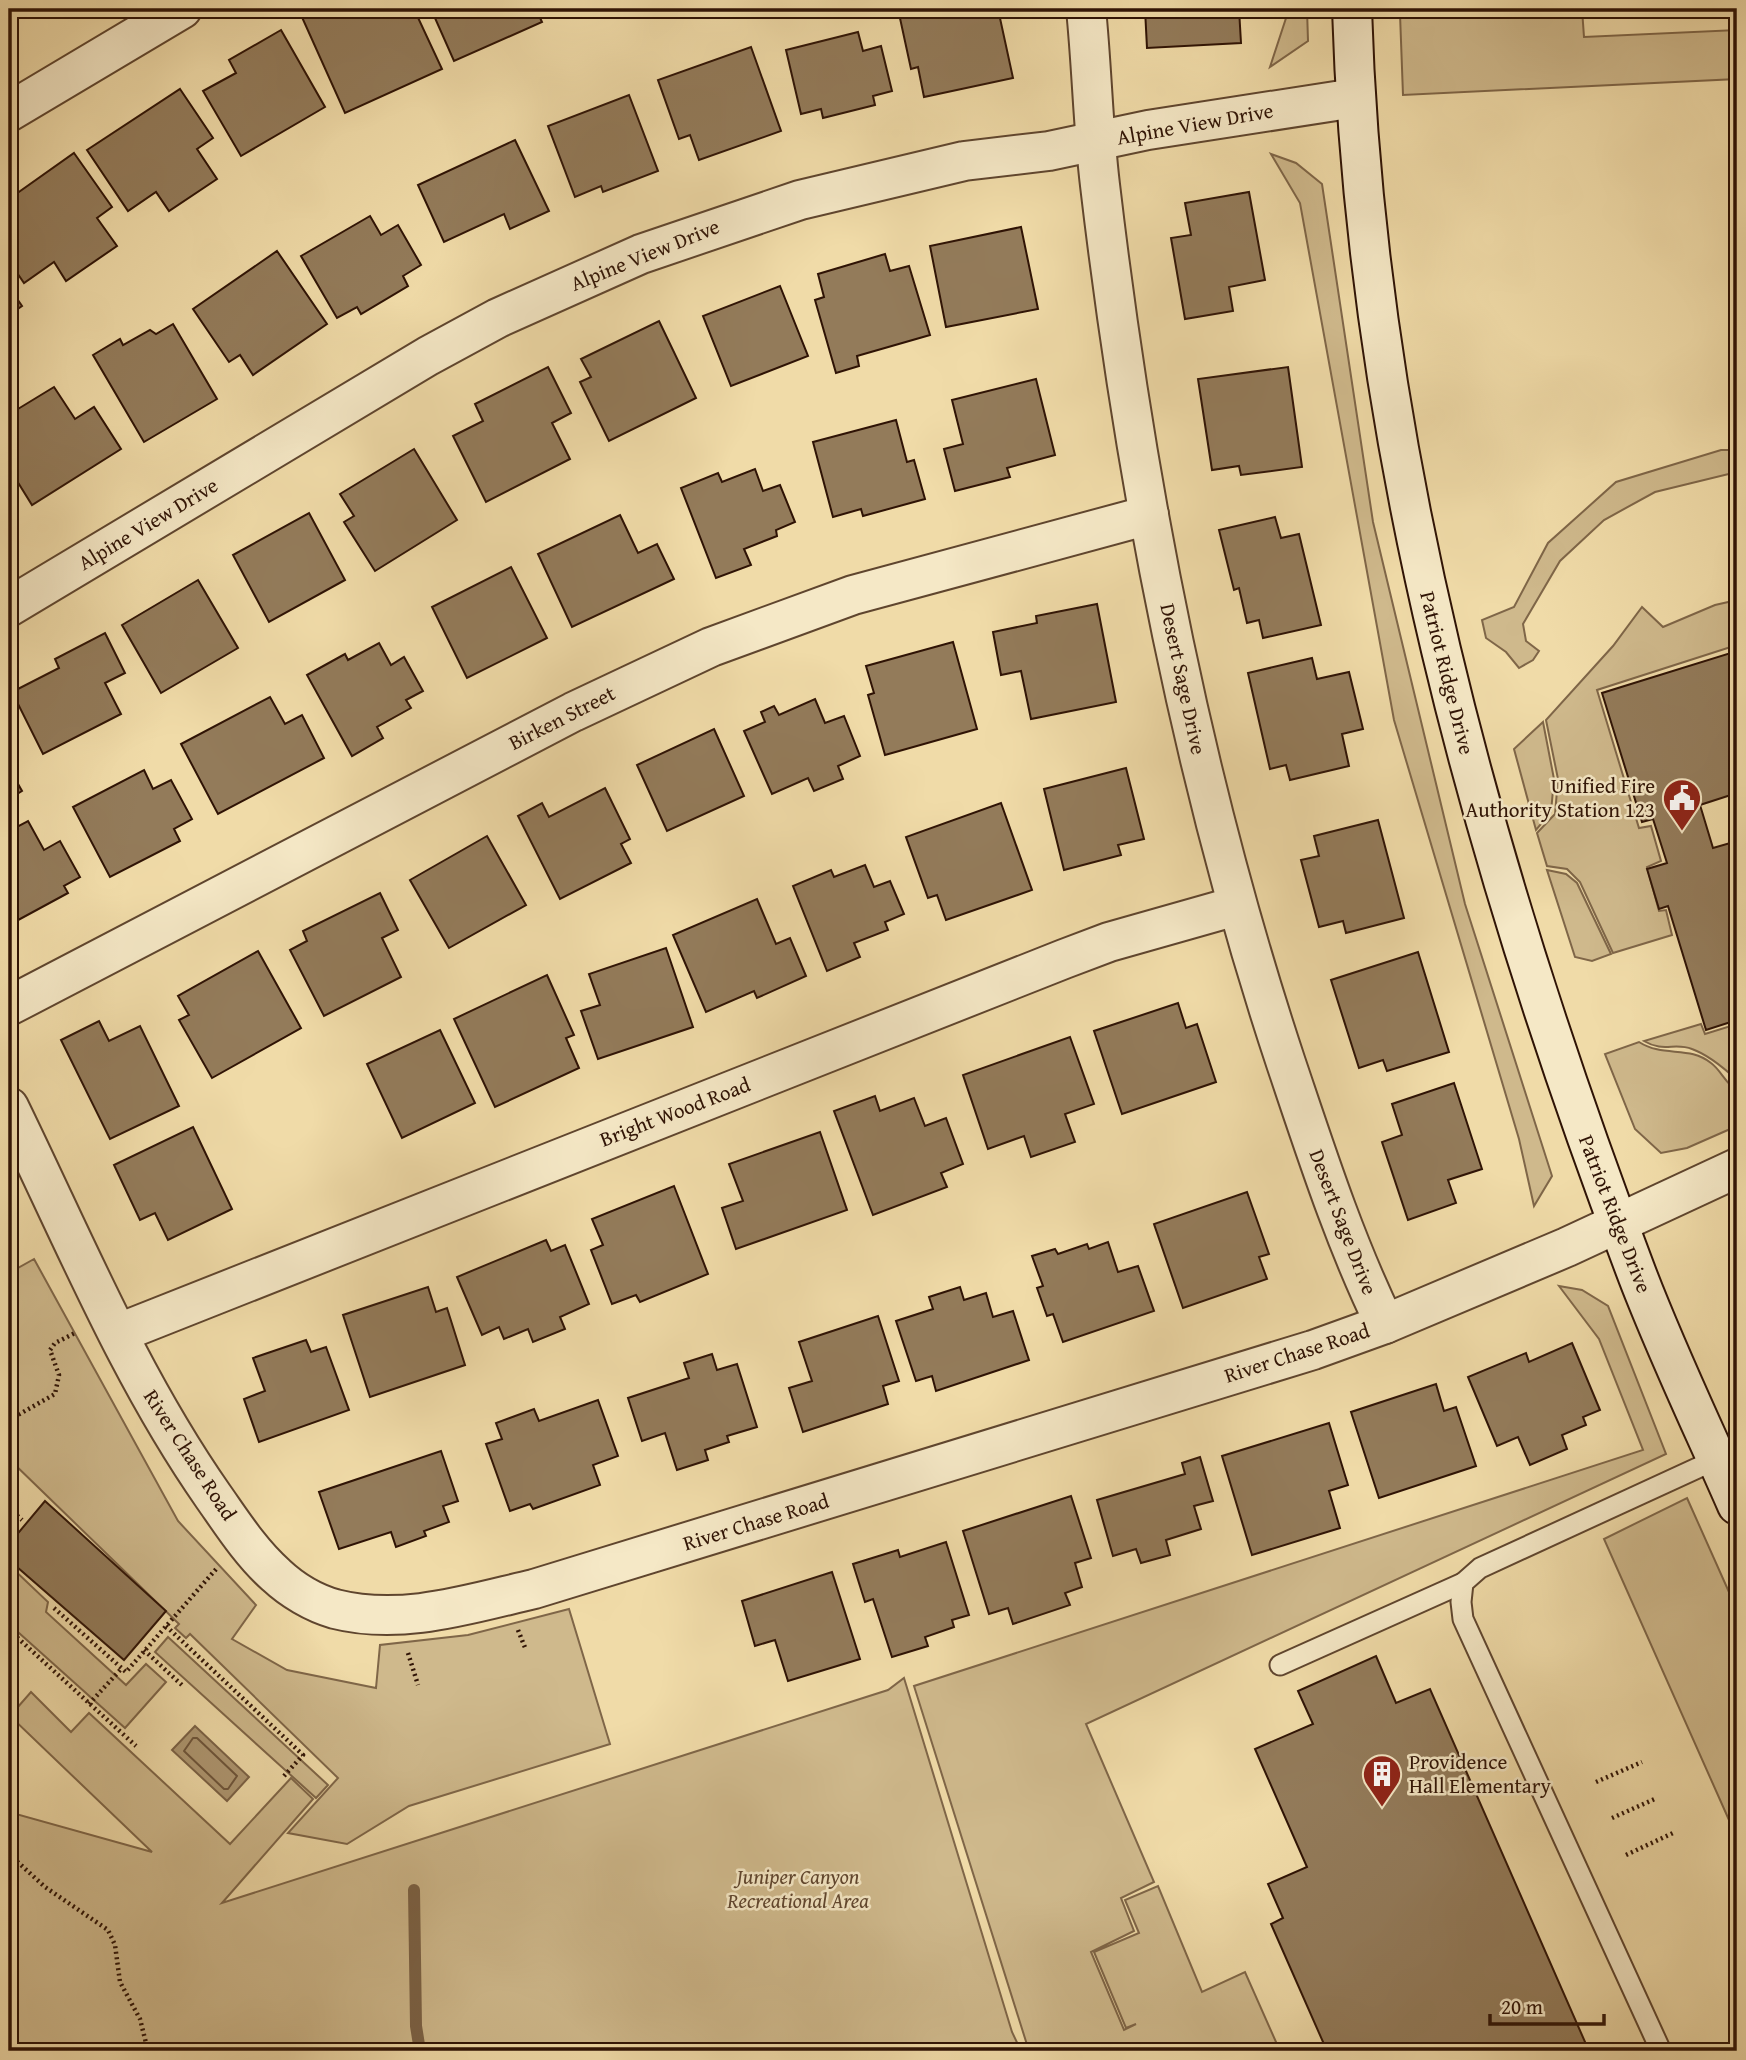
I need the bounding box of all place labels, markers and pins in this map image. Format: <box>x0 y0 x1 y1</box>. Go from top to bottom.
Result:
place label: Unified Fire Authority Station 123 <box>1466 770 1655 825</box>
public building icon: Unified Fire Authority Station 123 <box>1661 777 1703 832</box>
place label: Providence Hall Elementary <box>1409 1746 1551 1801</box>
building icon: Providence Hall Elementary <box>1361 1753 1403 1808</box>

